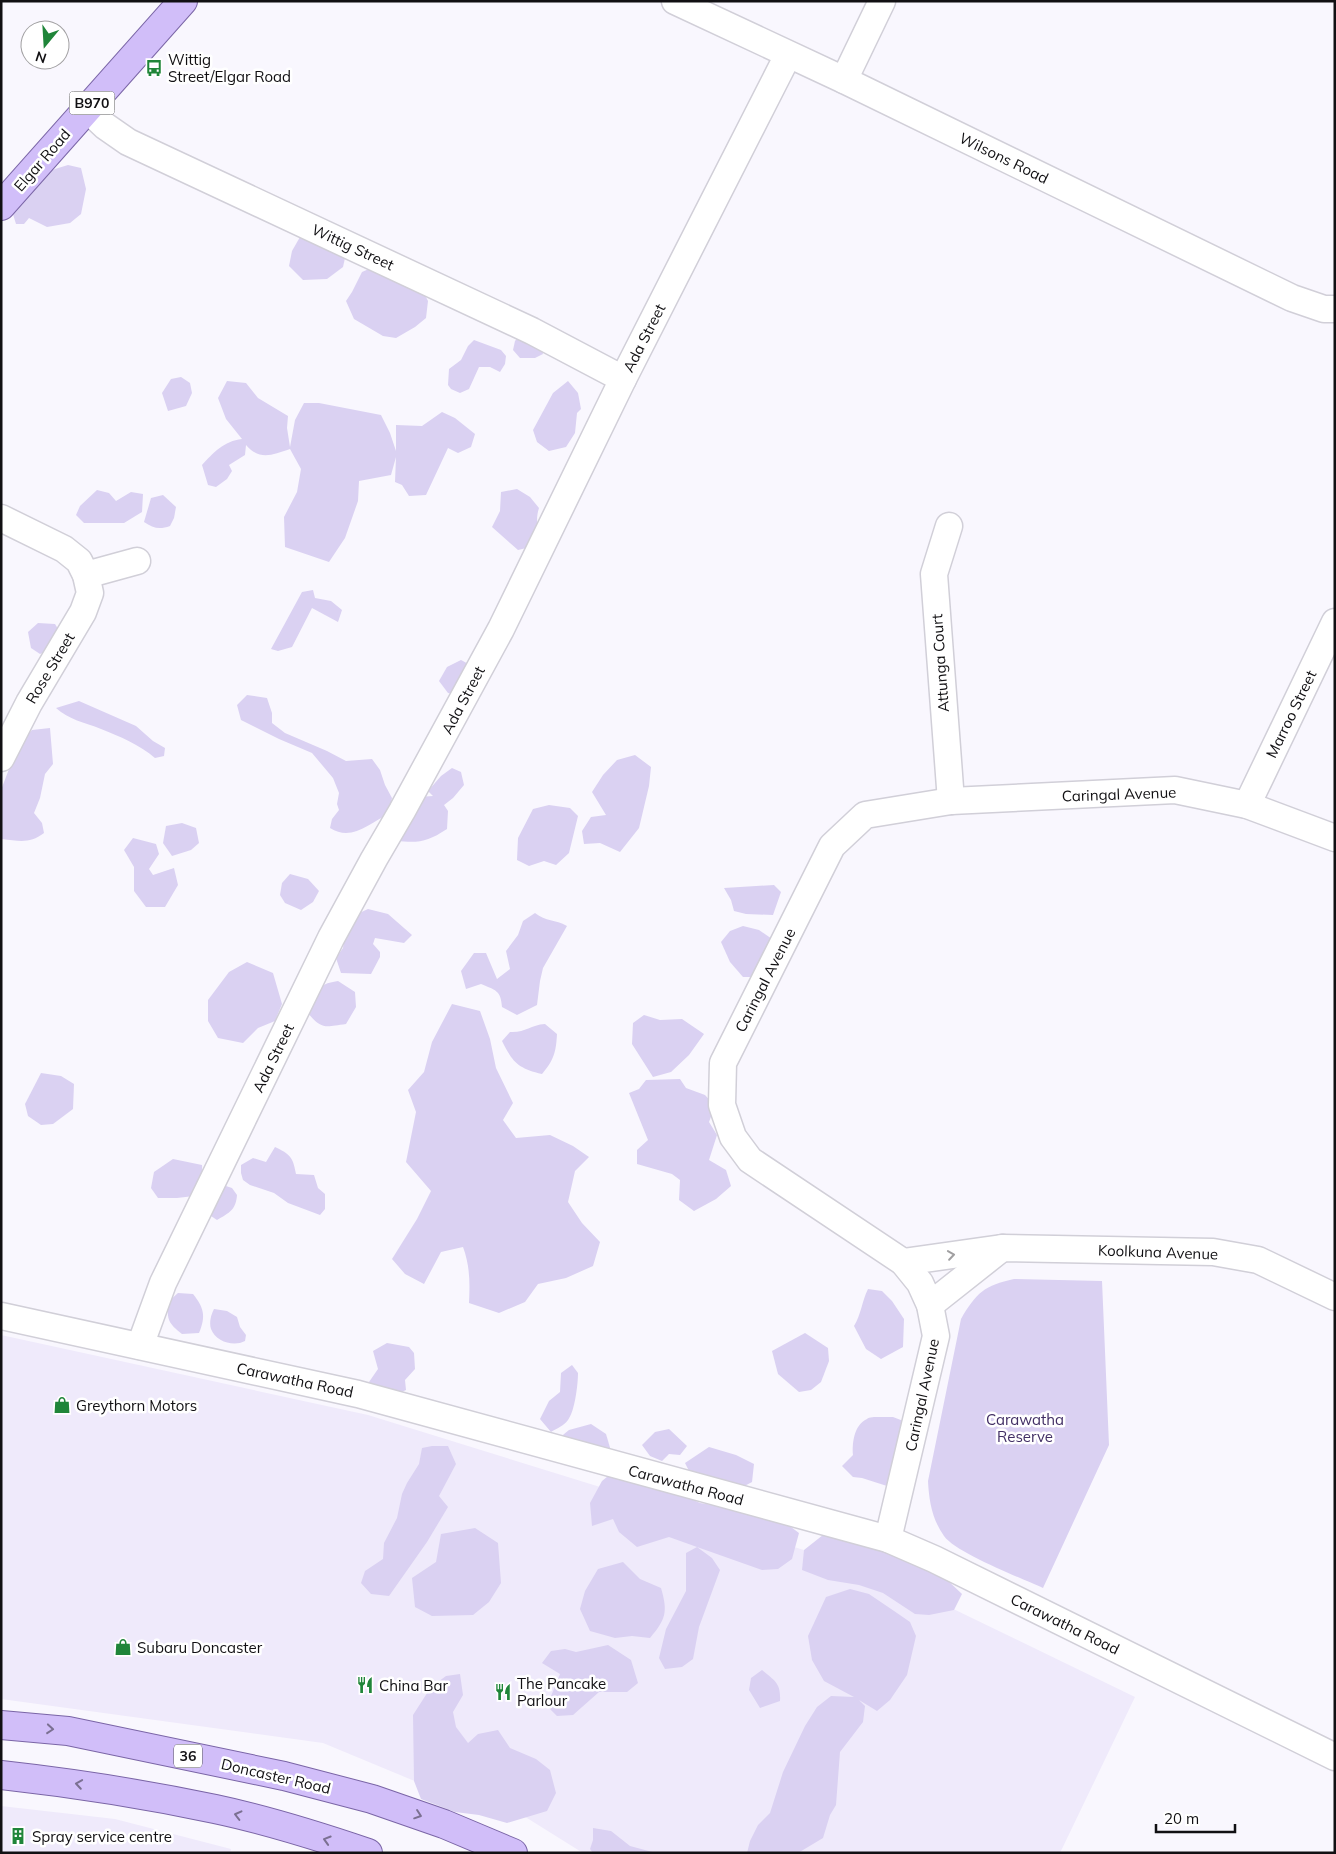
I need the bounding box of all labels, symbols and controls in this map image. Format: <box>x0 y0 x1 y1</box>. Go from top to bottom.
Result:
north arrow <box>20 20 70 70</box>
text: N <box>33 47 49 68</box>
place label: Wittig Street/Elgar Road <box>168 50 291 86</box>
bus stop icon: Wittig Street/Elgar Road <box>144 58 164 78</box>
road number: B970 <box>70 92 114 115</box>
street label: Elgar Road <box>10 125 74 195</box>
street label: Wilsons Road <box>956 128 1052 188</box>
street label: Wittig Street <box>309 220 397 274</box>
street label: Ada Street <box>619 301 669 375</box>
street label: Attunga Court <box>927 613 953 713</box>
street label: Rose Street <box>21 629 79 707</box>
street label: Ada Street <box>437 663 489 737</box>
street label: Marroo Street <box>1262 667 1320 761</box>
street label: Caringal Avenue <box>1061 783 1177 805</box>
street label: Caringal Avenue <box>731 925 799 1035</box>
street label: Ada Street <box>248 1020 298 1096</box>
street label: Koolkuna Avenue <box>1098 1240 1218 1264</box>
one-way arrow <box>948 1250 956 1261</box>
street label: Caringal Avenue <box>901 1337 943 1453</box>
street label: Carawatha Road <box>235 1358 355 1402</box>
shop icon: Greythorn Motors <box>52 1395 72 1415</box>
place label: Greythorn Motors <box>76 1396 197 1415</box>
park label: Carawatha Reserve <box>986 1410 1064 1446</box>
street label: Carawatha Road <box>626 1460 746 1510</box>
street label: Carawatha Road <box>1007 1589 1123 1659</box>
shop icon: Subaru Doncaster <box>113 1637 133 1657</box>
place label: Subaru Doncaster <box>137 1638 263 1657</box>
place label: The Pancake Parlour <box>517 1674 606 1710</box>
restaurant icon: China Bar <box>355 1675 375 1695</box>
place label: China Bar <box>379 1676 449 1695</box>
restaurant icon: The Pancake Parlour <box>493 1682 513 1702</box>
one-way arrow <box>46 1723 54 1734</box>
road number: 36 <box>174 1744 202 1768</box>
street label: Doncaster Road <box>219 1754 333 1798</box>
one-way arrow <box>74 1779 82 1790</box>
scale bar <box>1156 1802 1235 1834</box>
one-way arrow <box>413 1809 422 1819</box>
text: 20 m <box>1164 1809 1199 1828</box>
one-way arrow <box>235 1810 243 1820</box>
building icon: Spray service centre <box>8 1826 28 1846</box>
place label: Spray service centre <box>32 1827 172 1846</box>
one-way arrow <box>323 1835 331 1845</box>

